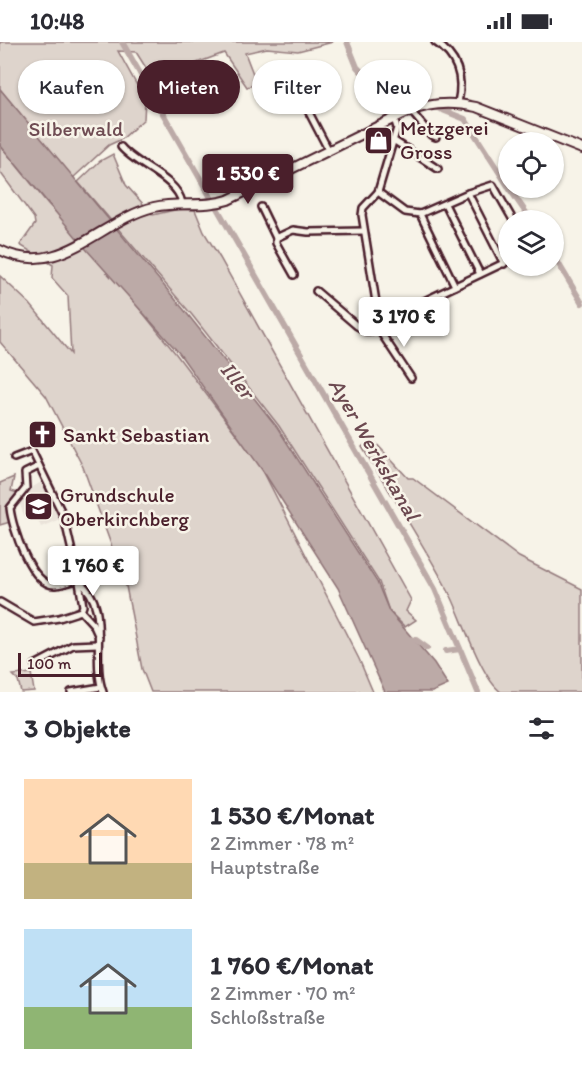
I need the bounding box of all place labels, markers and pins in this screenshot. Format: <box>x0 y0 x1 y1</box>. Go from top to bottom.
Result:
place label: Metzgerei Gross <box>400 115 489 164</box>
shop icon: Metzgerei Gross <box>363 124 395 156</box>
pin: 1 530 € <box>193 154 303 205</box>
pin: 3 170 € <box>349 297 459 348</box>
church icon: Sankt Sebastian <box>26 419 58 451</box>
place label: Sankt Sebastian <box>63 422 209 447</box>
place label: Grundschule Oberkirchberg <box>60 482 189 531</box>
school or university icon: Grundschule Oberkirchberg <box>23 491 55 523</box>
pin: 1 760 € <box>38 546 148 597</box>

